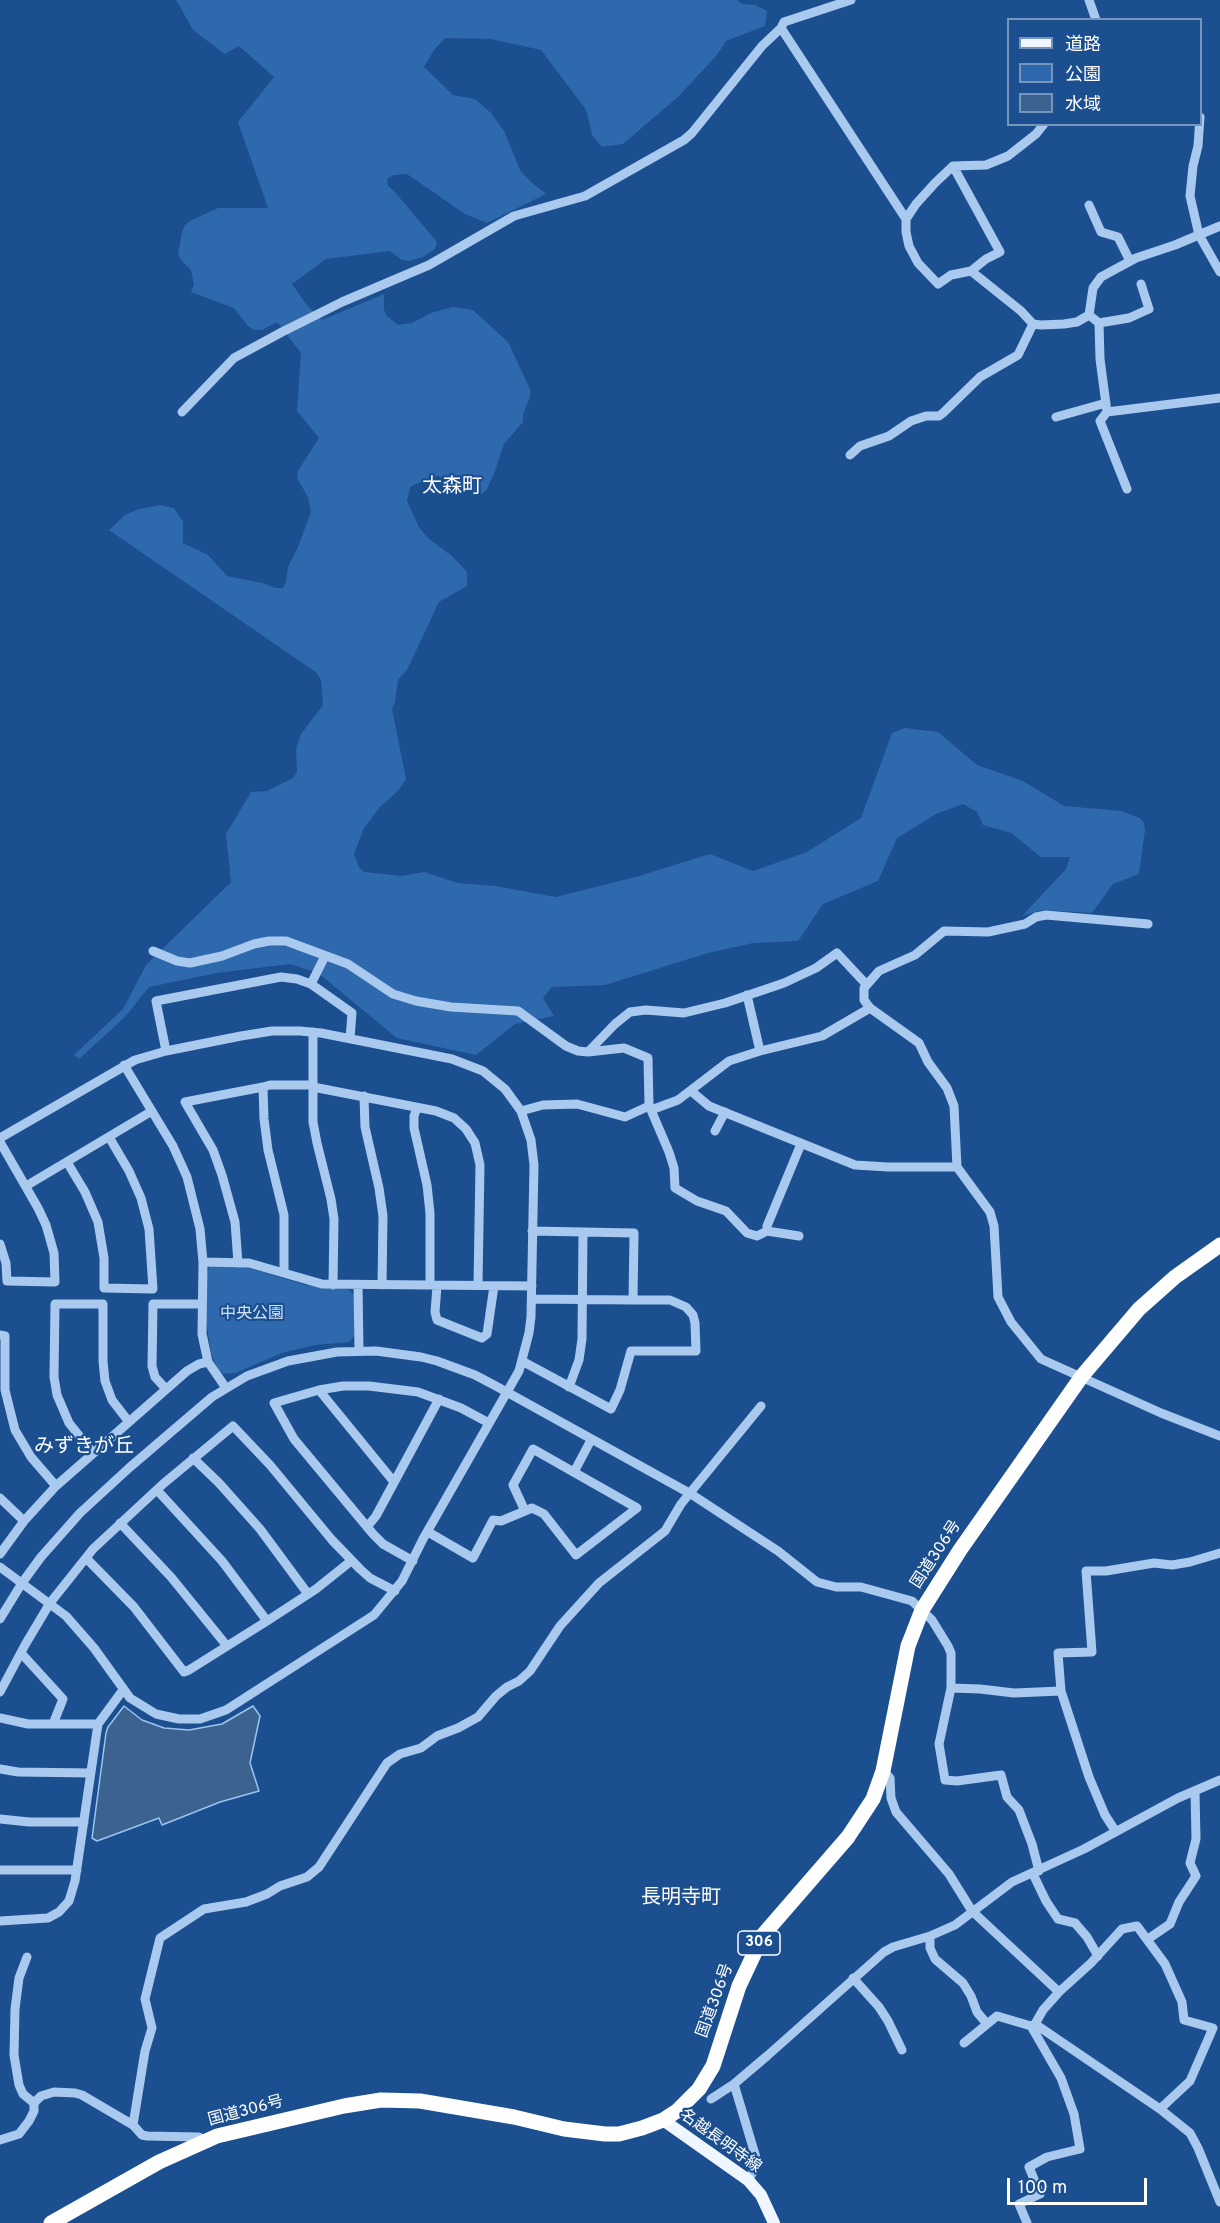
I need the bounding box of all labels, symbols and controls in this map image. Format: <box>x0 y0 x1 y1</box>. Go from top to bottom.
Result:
legend <box>1007 18 1202 126</box>
text: 道路 <box>1065 34 1101 57</box>
text: 公園 <box>1065 64 1101 87</box>
text: 水域 <box>1065 94 1101 117</box>
district label: 太森町 <box>422 476 482 500</box>
park label: 中央公園 <box>220 1305 284 1325</box>
district label: みずきが丘 <box>34 1436 134 1460</box>
street label: 国道306号 <box>908 1517 966 1593</box>
district label: 長明寺町 <box>641 1887 721 1911</box>
road number: 306 <box>738 1931 780 1955</box>
street label: 国道306号 <box>694 1961 738 2041</box>
street label: 国道306号 <box>206 2093 286 2131</box>
street label: 名越長明寺線 <box>676 2106 764 2178</box>
scale bar <box>1010 2166 1150 2204</box>
text: 100 m <box>1018 2177 1067 2200</box>

